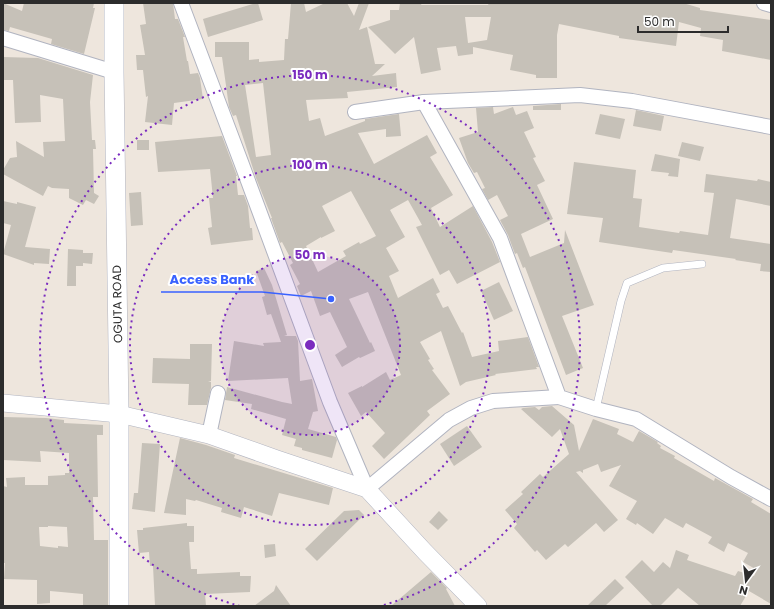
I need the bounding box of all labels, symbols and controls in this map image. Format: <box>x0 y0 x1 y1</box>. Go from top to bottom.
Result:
scale bar <box>638 8 728 34</box>
text: 50 m <box>644 13 675 30</box>
text: 150 m <box>292 66 328 83</box>
text: 100 m <box>292 156 328 173</box>
text: 50 m <box>295 246 326 263</box>
street label: OGUTA ROAD <box>108 265 126 343</box>
callout: Access Bank <box>161 267 262 292</box>
text: Access Bank <box>170 270 254 289</box>
centre of rings <box>303 338 317 352</box>
north arrow <box>726 561 766 601</box>
text: N <box>737 582 749 599</box>

